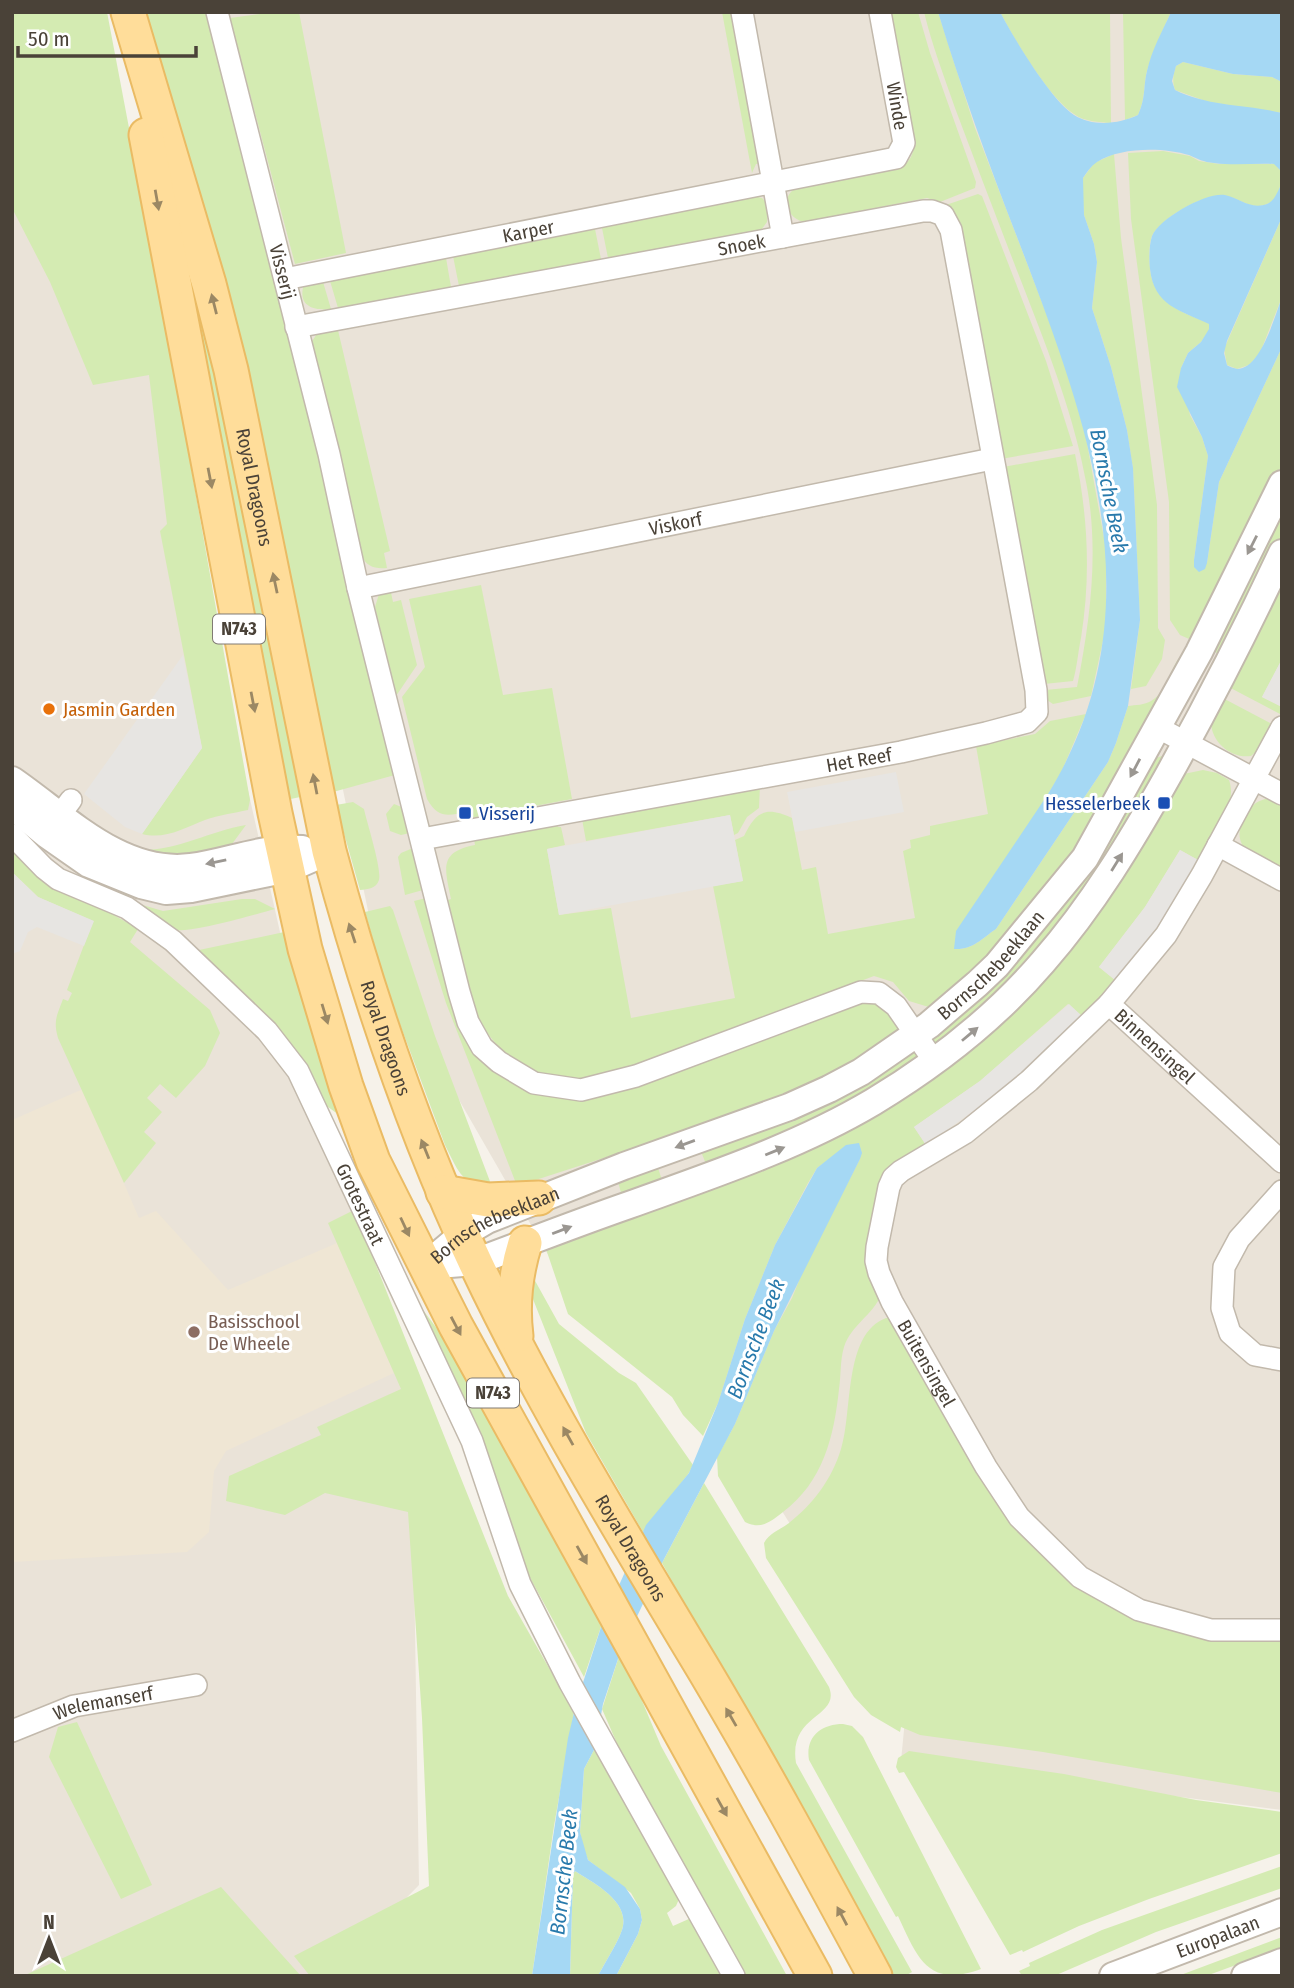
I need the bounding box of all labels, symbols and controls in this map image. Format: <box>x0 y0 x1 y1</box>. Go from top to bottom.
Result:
scale bar <box>18 14 196 58</box>
text: 50 m <box>28 26 70 52</box>
street label: Winde <box>881 80 913 132</box>
one-way arrow <box>152 189 163 211</box>
street label: Karper <box>501 214 556 247</box>
street label: Snoek <box>716 229 767 260</box>
street label: Visserij <box>265 242 301 302</box>
one-way arrow <box>208 292 219 314</box>
street label: Royal Dragoons <box>232 426 278 548</box>
water label: Bornsche Beek <box>1084 427 1134 555</box>
one-way arrow <box>205 467 216 489</box>
street label: Viskorf <box>647 507 705 540</box>
one-way arrow <box>1246 535 1257 555</box>
one-way arrow <box>270 572 281 594</box>
road number: N743 <box>213 614 265 644</box>
one-way arrow <box>248 691 259 713</box>
place label: Jasmin Garden <box>63 698 175 721</box>
marker: Jasmin Garden <box>41 701 57 717</box>
street label: Het Reef <box>824 743 895 777</box>
one-way arrow <box>1129 759 1141 779</box>
one-way arrow <box>309 773 320 795</box>
place label: Hesselerbeek <box>1045 792 1150 815</box>
marker: Hesselerbeek <box>1156 795 1172 811</box>
place label: Visserij <box>479 802 535 825</box>
marker: Visserij <box>457 805 473 821</box>
one-way arrow <box>1111 853 1124 872</box>
one-way arrow <box>205 856 227 867</box>
street label: Bornschebeeklaan <box>932 906 1049 1024</box>
one-way arrow <box>346 923 357 944</box>
street label: Royal Dragoons <box>356 978 416 1099</box>
one-way arrow <box>320 1004 331 1025</box>
street label: Binnensingel <box>1110 1004 1200 1088</box>
one-way arrow <box>961 1027 978 1042</box>
one-way arrow <box>419 1138 430 1159</box>
one-way arrow <box>674 1139 695 1150</box>
one-way arrow <box>765 1145 786 1156</box>
street label: Grotestraat <box>332 1160 390 1249</box>
street label: Bornschebeeklaan <box>425 1181 562 1268</box>
one-way arrow <box>399 1217 410 1237</box>
one-way arrow <box>551 1224 572 1235</box>
water label: Bornsche Beek <box>721 1275 791 1403</box>
place label: Basisschool De Wheele <box>208 1310 300 1355</box>
street label: Buitensingel <box>893 1315 961 1411</box>
one-way arrow <box>450 1317 462 1337</box>
marker: Basisschool De Wheele <box>186 1324 202 1340</box>
road number: N743 <box>467 1378 519 1408</box>
one-way arrow <box>562 1426 574 1446</box>
street label: Royal Dragoons <box>591 1491 672 1605</box>
one-way arrow <box>576 1545 588 1565</box>
street label: Welemanserf <box>50 1681 156 1725</box>
one-way arrow <box>725 1707 737 1727</box>
one-way arrow <box>715 1797 727 1817</box>
water label: Bornsche Beek <box>544 1808 584 1936</box>
north arrow <box>14 1904 84 1974</box>
one-way arrow <box>836 1906 848 1925</box>
street label: Europalaan <box>1173 1910 1263 1963</box>
text: N <box>43 1911 55 1934</box>

